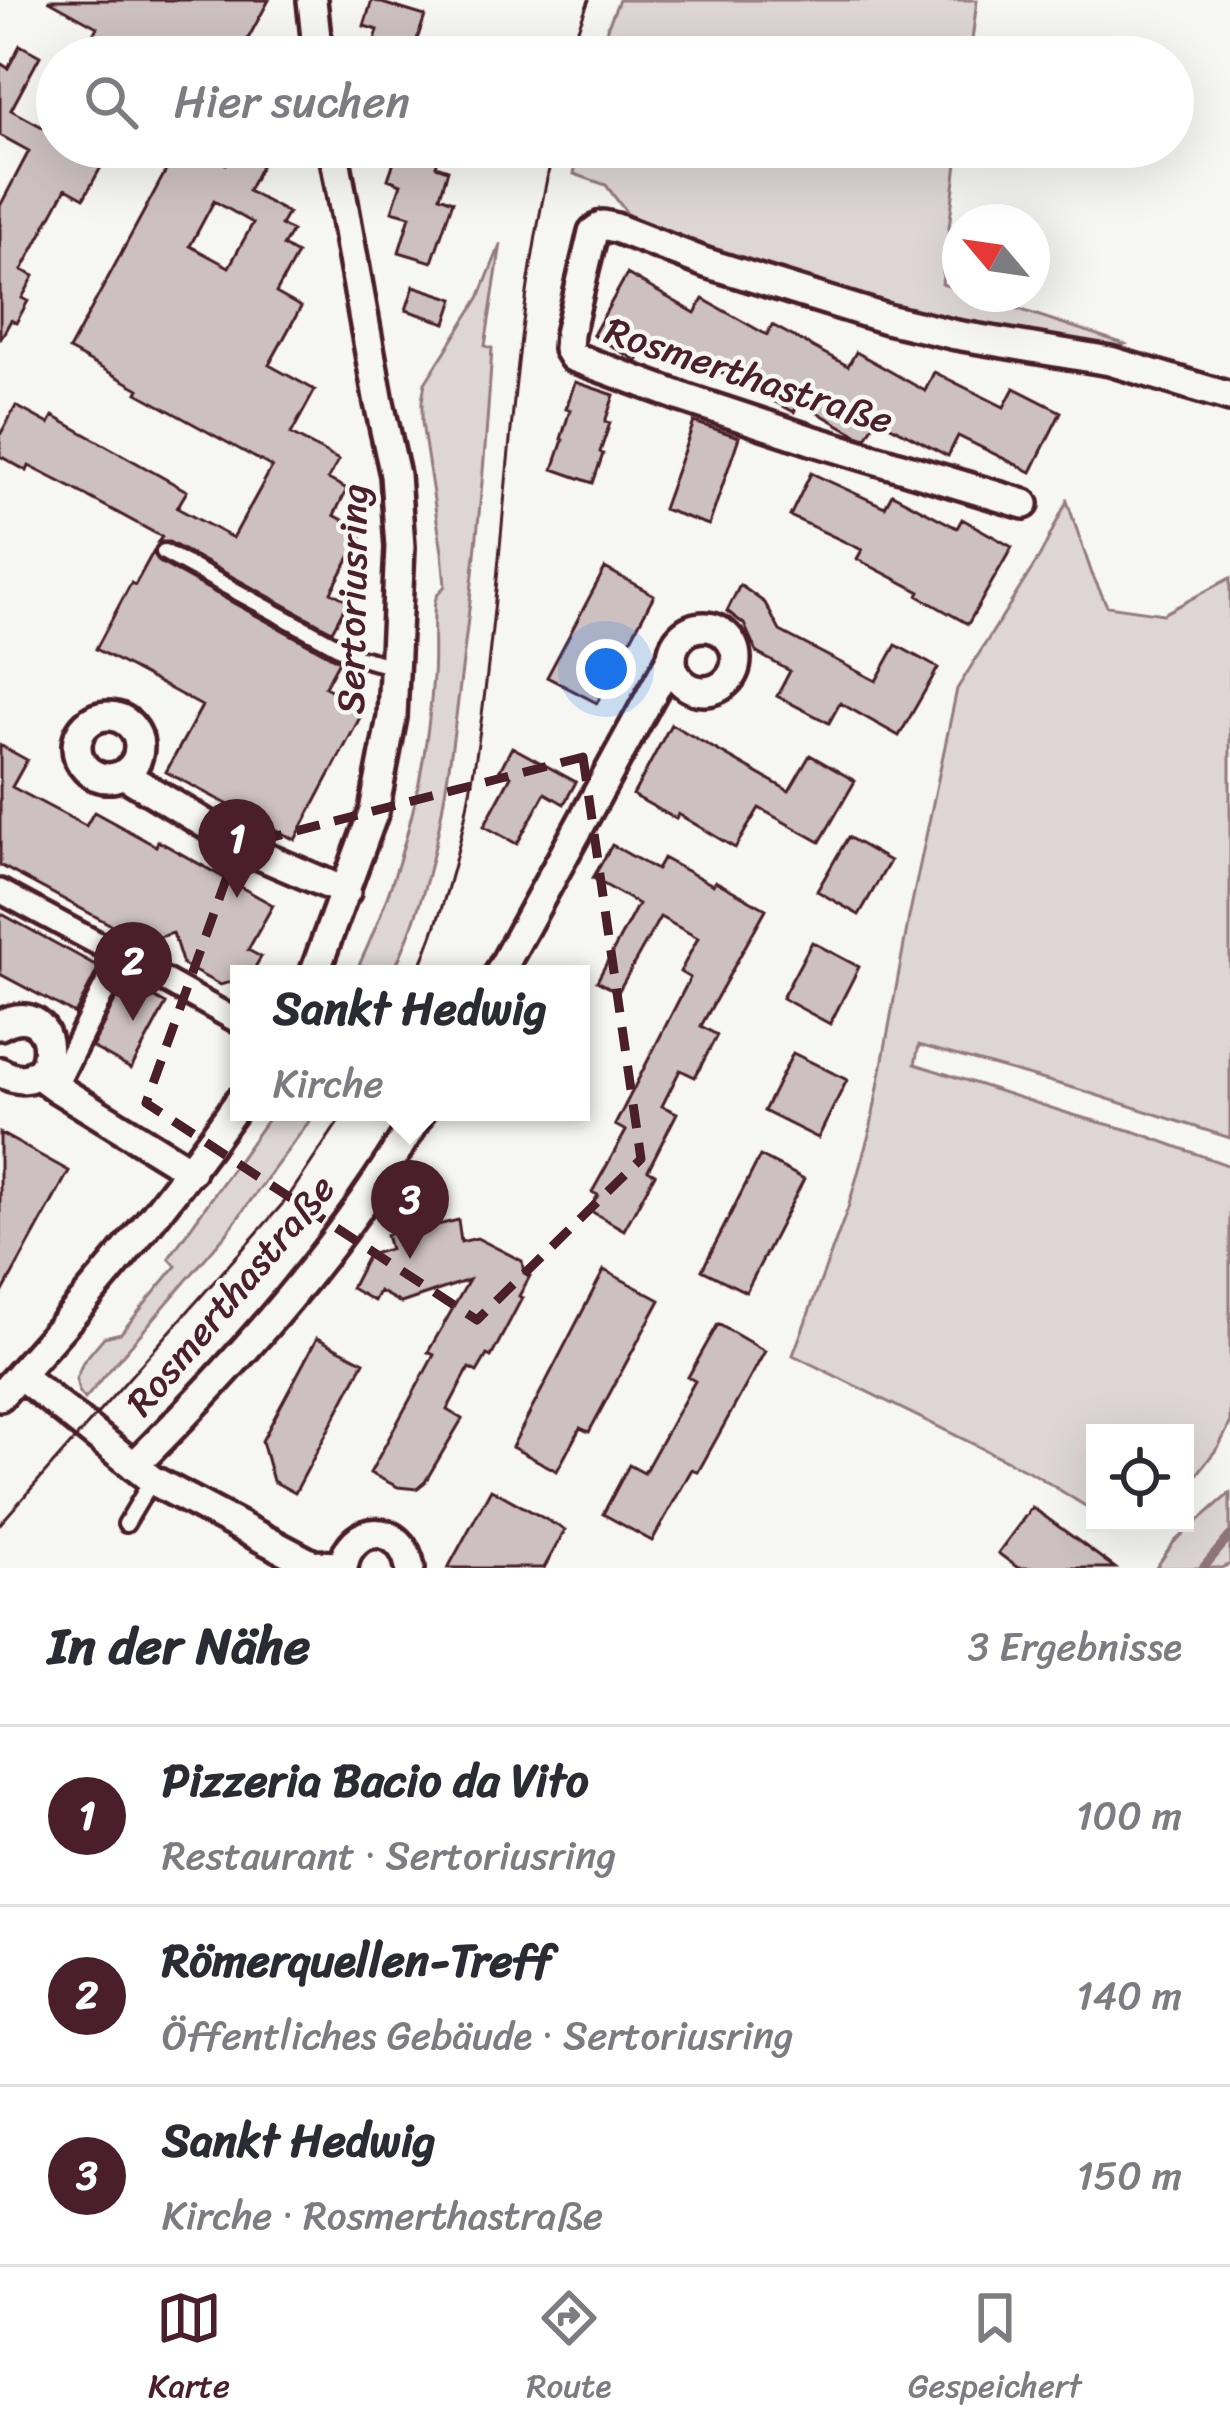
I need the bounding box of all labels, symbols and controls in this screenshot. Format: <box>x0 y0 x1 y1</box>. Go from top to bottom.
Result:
search box <box>36 36 1194 168</box>
text: Hier suchen <box>174 62 410 142</box>
icon: search <box>78 69 144 135</box>
north arrow <box>942 204 1050 312</box>
street label: Rosmerthastraße <box>596 296 902 454</box>
street label: Sertoriusring <box>315 483 389 715</box>
your location <box>576 639 636 699</box>
pin: 1 <box>198 799 276 898</box>
pin: 2 <box>94 922 172 1021</box>
popup <box>230 965 590 1121</box>
text: Sankt Hedwig <box>273 969 547 1049</box>
text: Kirche <box>273 1049 384 1118</box>
street label: Rosmerthastraße <box>107 1158 353 1432</box>
pin: 3 <box>371 1160 449 1259</box>
map controls <box>1086 1424 1194 1532</box>
button: locate <box>1086 1424 1194 1532</box>
text: In der Nähe <box>48 1601 310 1691</box>
text: 3 Ergebnisse <box>968 1612 1182 1681</box>
text: Pizzeria Bacio da Vito <box>162 1741 589 1821</box>
text: 1 <box>79 1781 95 1850</box>
text: 100 m <box>1076 1781 1182 1850</box>
text: Restaurant · Sertoriusring <box>162 1821 616 1890</box>
text: Römerquellen-Treff <box>162 1921 553 2001</box>
text: 2 <box>76 1961 98 2030</box>
text: 140 m <box>1076 1961 1182 2030</box>
text: Öffentliches Gebäude · Sertoriusring <box>162 2001 794 2070</box>
text: Sankt Hedwig <box>162 2101 436 2181</box>
text: 3 <box>76 2141 98 2210</box>
text: 150 m <box>1077 2141 1182 2210</box>
text: Kirche · Rosmerthastraße <box>162 2181 603 2250</box>
tab: Karte <box>148 2285 230 2415</box>
tab: Route <box>526 2285 611 2415</box>
tab: Gespeichert <box>908 2285 1082 2415</box>

